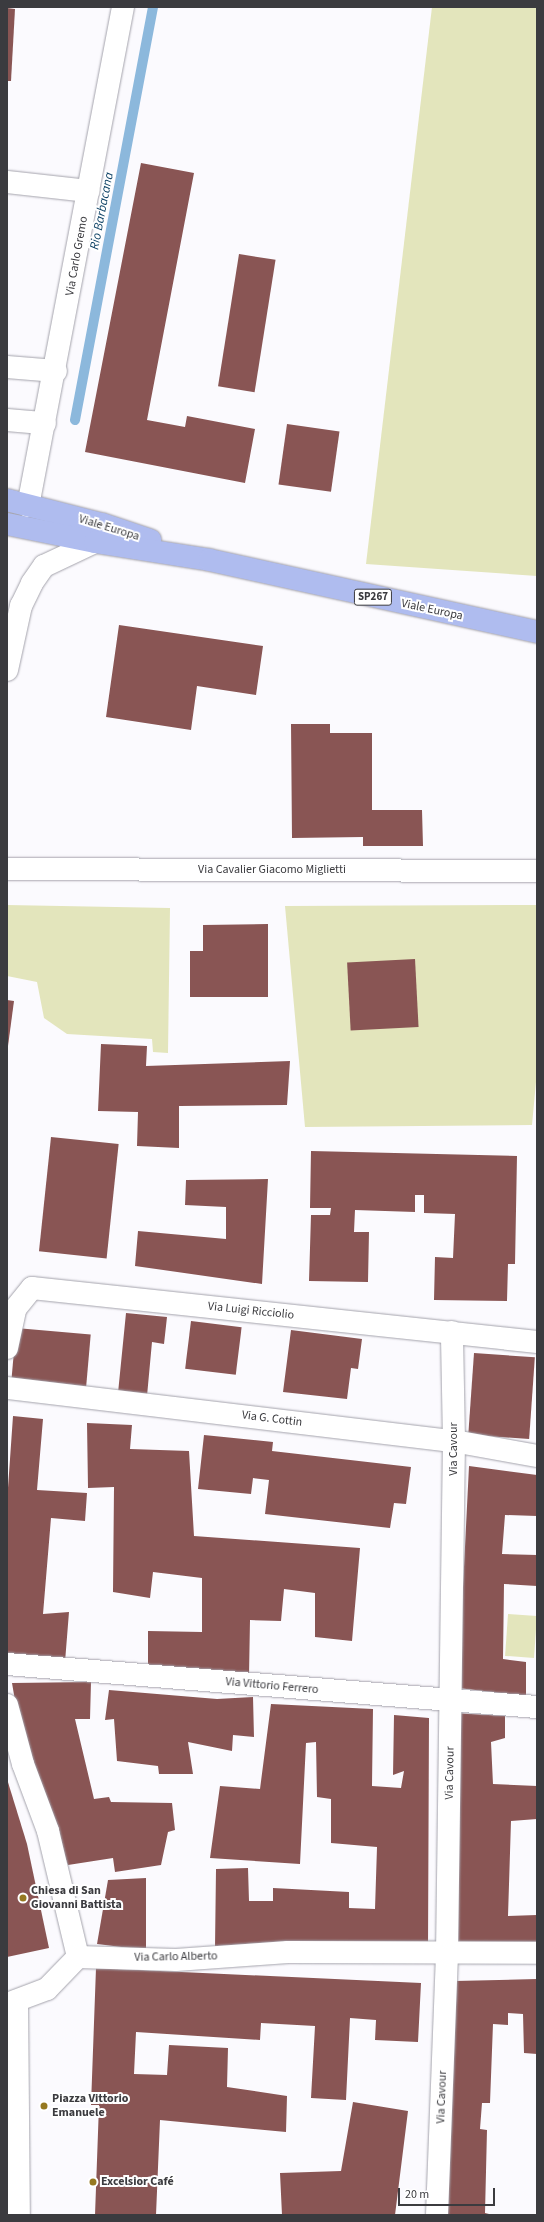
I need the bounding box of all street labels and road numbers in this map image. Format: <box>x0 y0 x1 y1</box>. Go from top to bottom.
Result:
street label: Via Carlo Gremo <box>63 215 91 297</box>
street label: Viale Europa <box>77 512 141 544</box>
road number: SP267 <box>353 588 393 606</box>
street label: Viale Europa <box>400 596 464 624</box>
street label: Via Cavalier Giacomo Miglietti <box>198 863 346 877</box>
street label: Via Luigi Ricciolio <box>207 1299 295 1323</box>
street label: Via G. Cottin <box>241 1408 303 1430</box>
street label: Via Cavour <box>447 1422 461 1476</box>
street label: Via Vittorio Ferrero <box>225 1675 319 1697</box>
street label: Via Cavour <box>442 1746 458 1800</box>
street label: Via Carlo Alberto <box>134 1949 218 1965</box>
street label: Via Cavour <box>434 2070 450 2124</box>

